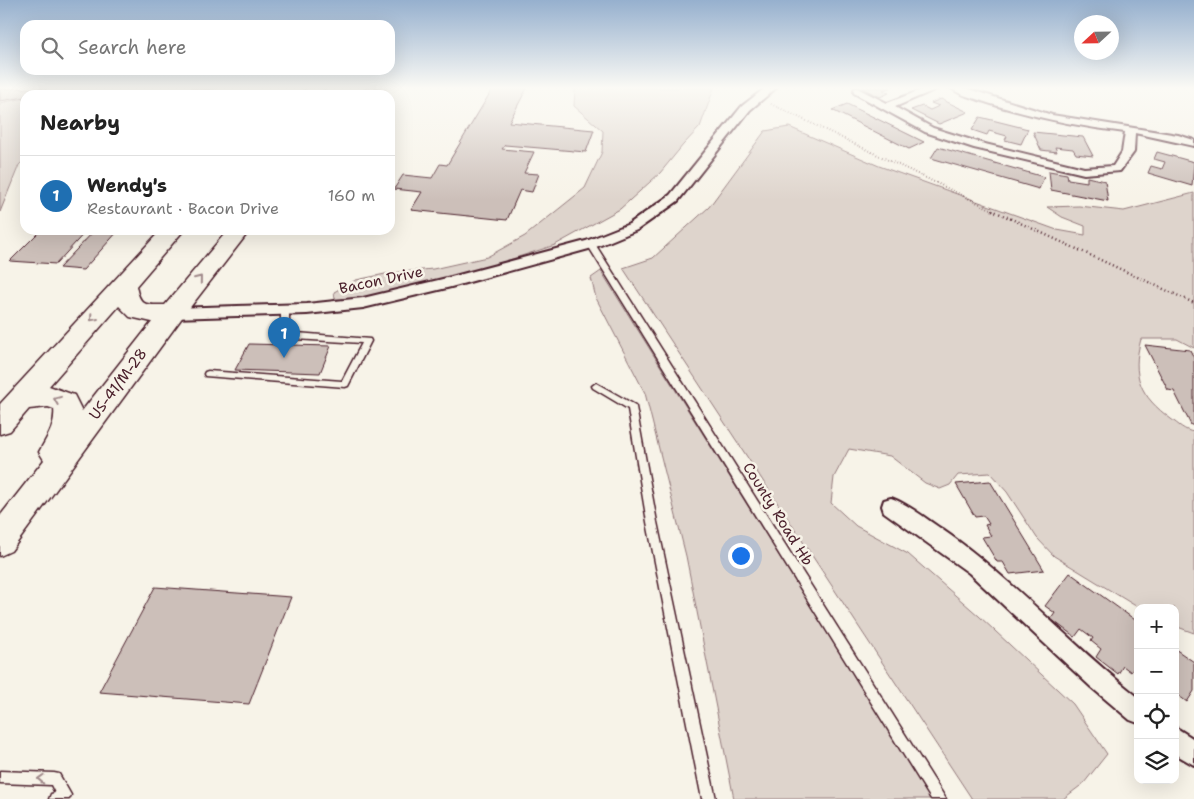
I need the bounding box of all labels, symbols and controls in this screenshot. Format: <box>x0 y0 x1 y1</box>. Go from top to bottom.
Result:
north arrow <box>1074 15 1119 60</box>
search box <box>20 20 395 75</box>
icon: search <box>38 34 66 62</box>
text: Search here <box>78 35 187 60</box>
text: Nearby <box>40 109 120 137</box>
text: Wendy's <box>87 173 167 198</box>
text: 1 <box>52 185 60 206</box>
text: 160 m <box>328 185 375 206</box>
text: Restaurant · Bacon Drive <box>87 198 279 219</box>
street label: Bacon Drive <box>337 261 425 299</box>
one-way arrow <box>193 276 202 285</box>
one-way arrow <box>90 312 99 321</box>
pin: 1 <box>268 317 300 358</box>
street label: US-41/M-28 <box>85 344 151 424</box>
one-way arrow <box>53 396 62 406</box>
street label: County Road Hb <box>738 459 818 569</box>
your location <box>728 543 754 569</box>
map controls <box>1134 604 1179 784</box>
button: + <box>1134 604 1179 649</box>
button: − <box>1134 649 1179 694</box>
button: locate <box>1134 694 1179 739</box>
button: layers <box>1134 739 1179 784</box>
one-way arrow <box>36 773 44 784</box>

